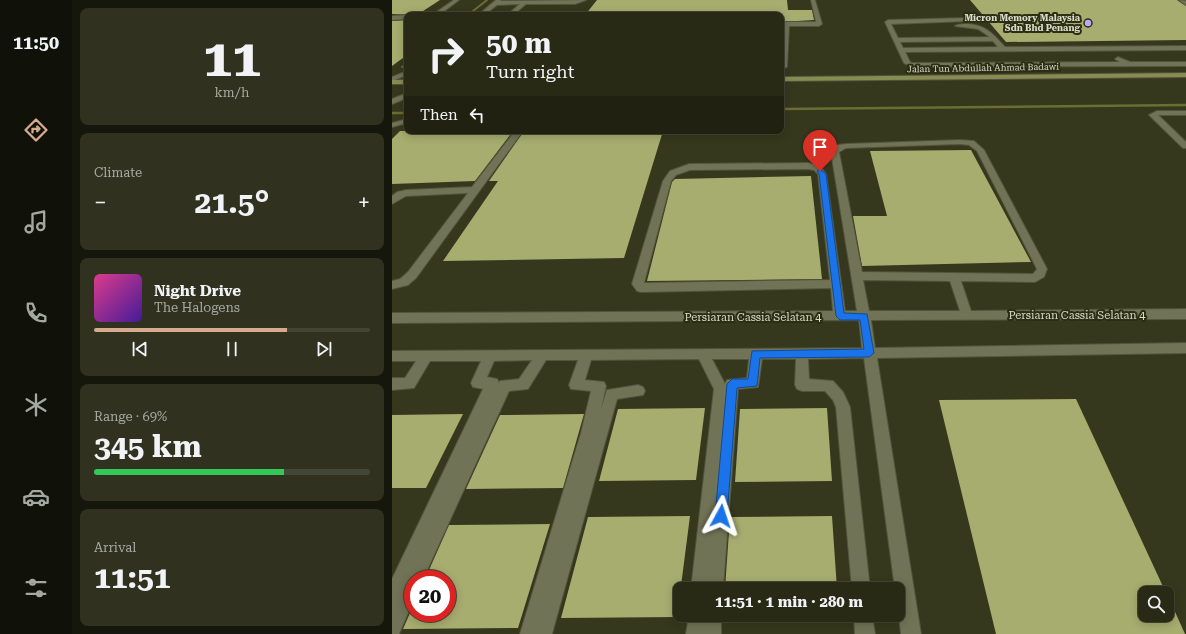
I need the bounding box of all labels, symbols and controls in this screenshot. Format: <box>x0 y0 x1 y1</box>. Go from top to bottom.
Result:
place label: Micron Memory Malaysia Sdn Bhd Penang <box>964 13 1081 33</box>
marker: Micron Memory Malaysia Sdn Bhd Penang <box>1083 18 1093 28</box>
text: 50 m <box>486 27 551 60</box>
text: 11 <box>203 28 261 89</box>
icon: right <box>420 28 472 80</box>
text: 11:50 <box>13 32 59 53</box>
text: Turn right <box>486 61 574 82</box>
street label: Jalan Tun Abdullah Ahmad Badawi <box>907 62 1059 74</box>
text: km/h <box>215 85 249 100</box>
icon: left <box>466 104 488 126</box>
text: Then <box>420 106 458 124</box>
icon: directions <box>22 116 50 144</box>
pin <box>803 130 837 171</box>
icon: arrive <box>809 136 831 158</box>
text: Climate <box>94 165 142 180</box>
text: 21.5° <box>195 185 269 220</box>
text: − <box>94 190 106 215</box>
text: + <box>358 190 370 215</box>
icon: music <box>22 208 50 236</box>
text: Night Drive <box>154 282 241 300</box>
icon: phone <box>22 299 50 327</box>
text: The Halogens <box>154 300 240 315</box>
street label: Persiaran Cassia Selatan 4 <box>1008 309 1146 322</box>
street label: Persiaran Cassia Selatan 4 <box>684 311 822 324</box>
icon: previous <box>129 338 151 360</box>
icon: pause <box>221 338 243 360</box>
icon: next <box>313 338 335 360</box>
icon: climate <box>22 391 50 419</box>
text: Range · 69% <box>94 409 167 424</box>
text: 345 km <box>94 429 202 464</box>
icon: car <box>22 483 50 511</box>
position arrow <box>700 495 742 537</box>
text: Arrival <box>94 540 136 555</box>
text: 11:51 <box>94 560 171 595</box>
speed limit sign: 20 <box>404 570 456 622</box>
icon: filters <box>22 574 50 602</box>
map controls <box>1138 586 1174 622</box>
button: search <box>1138 586 1174 622</box>
text: 11:51 · 1 min · 280 m <box>715 593 863 611</box>

